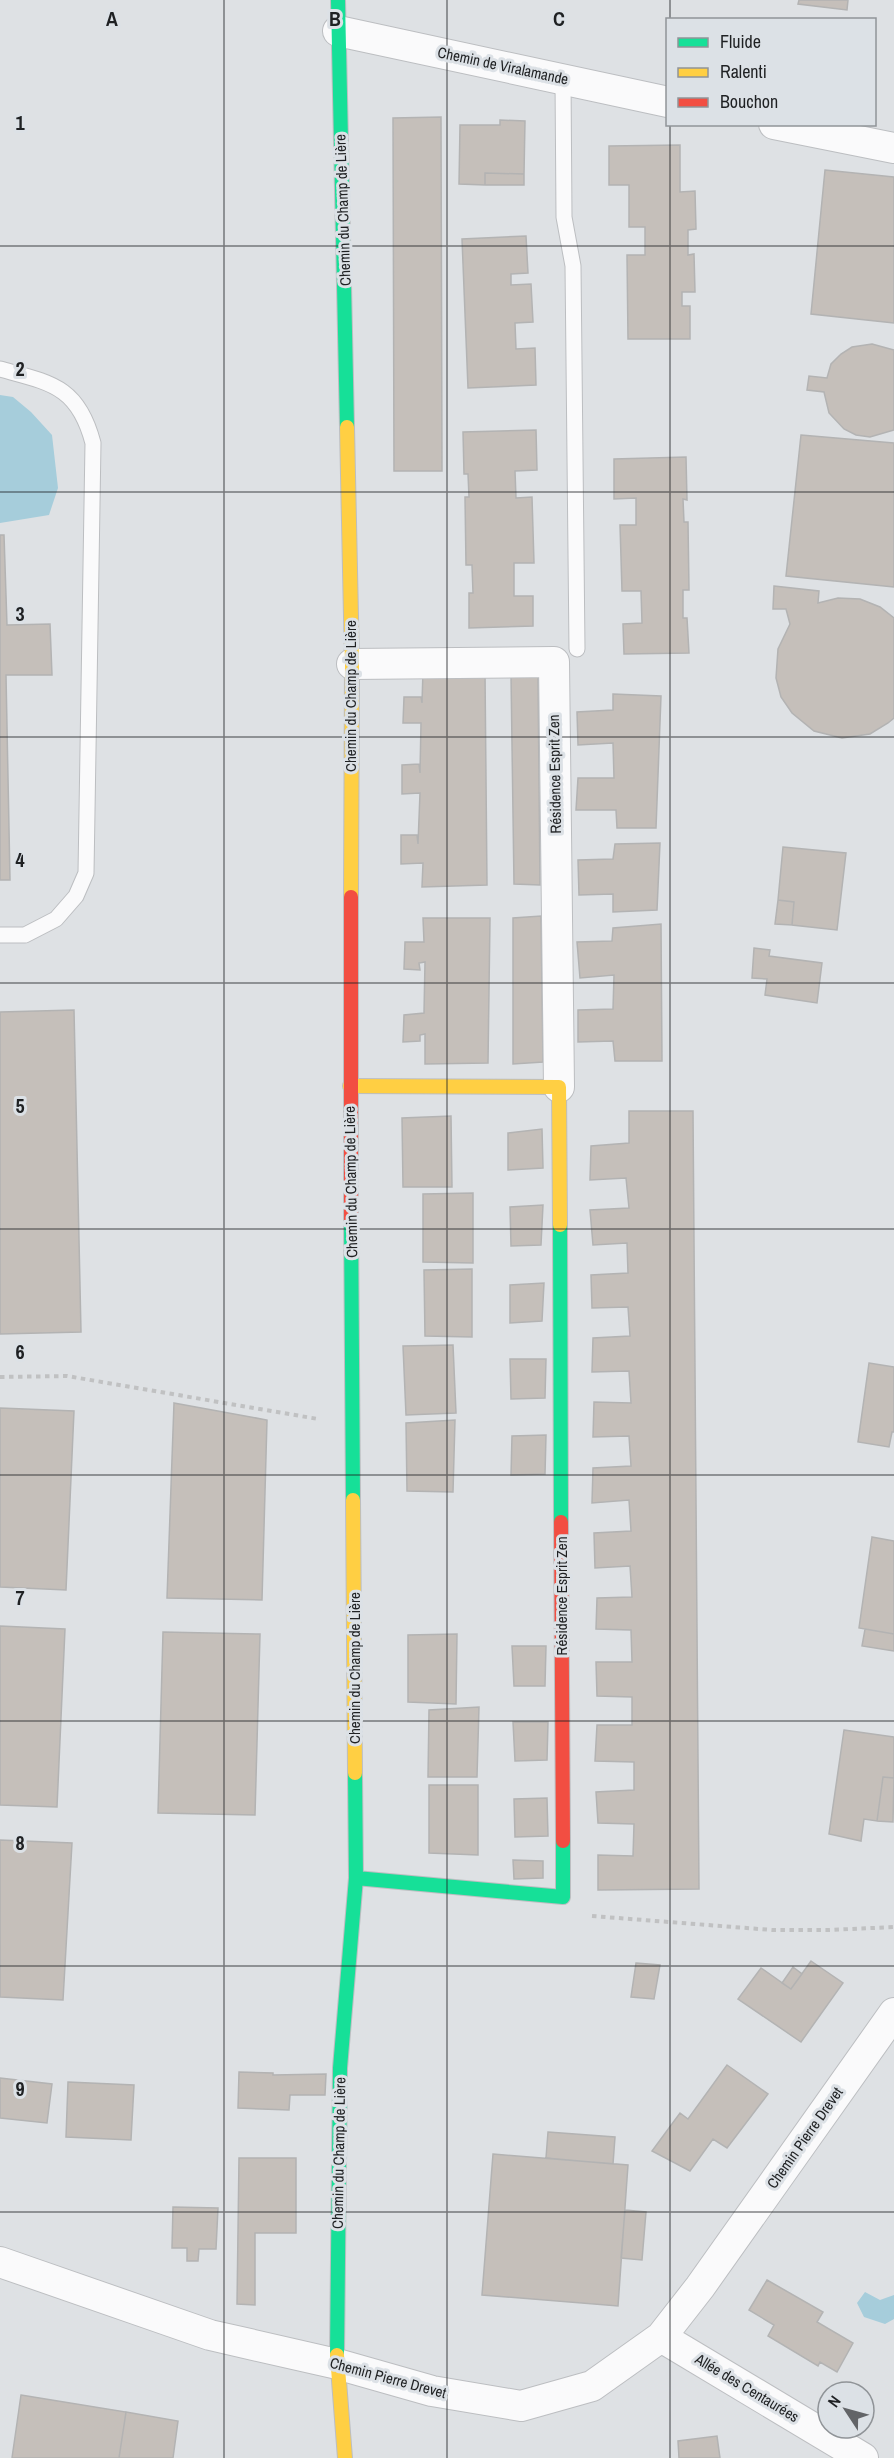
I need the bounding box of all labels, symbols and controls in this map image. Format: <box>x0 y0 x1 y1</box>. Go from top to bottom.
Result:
text: A <box>106 5 118 32</box>
text: B <box>329 5 341 32</box>
text: C <box>553 5 565 32</box>
legend <box>666 18 876 126</box>
text: Fluide <box>720 29 761 54</box>
street label: Chemin de Viralamande <box>436 41 571 90</box>
text: Ralenti <box>720 59 767 84</box>
text: Bouchon <box>720 89 778 114</box>
text: 1 <box>15 109 25 136</box>
street label: Chemin du Champ de Lière <box>329 134 356 286</box>
text: 2 <box>15 355 25 382</box>
text: 3 <box>15 600 25 627</box>
street label: Chemin du Champ de Lière <box>340 620 361 772</box>
street label: Résidence Esprit Zen <box>543 714 566 834</box>
text: 4 <box>15 846 25 873</box>
text: 5 <box>15 1092 25 1119</box>
street label: Chemin du Champ de Lière <box>339 1106 362 1258</box>
text: 6 <box>15 1338 25 1365</box>
street label: Résidence Esprit Zen <box>551 1537 572 1655</box>
text: 7 <box>15 1584 25 1611</box>
street label: Chemin du Champ de Lière <box>344 1592 365 1744</box>
text: 8 <box>15 1829 25 1856</box>
text: 9 <box>15 2075 25 2102</box>
street label: Chemin du Champ de Lière <box>327 2077 350 2229</box>
street label: Chemin Pierre Drevet <box>762 2082 848 2193</box>
street label: Allée des Centaurées <box>691 2348 803 2427</box>
street label: Chemin Pierre Drevet <box>328 2352 449 2403</box>
north arrow <box>816 2380 876 2440</box>
text: N <box>822 2391 846 2411</box>

